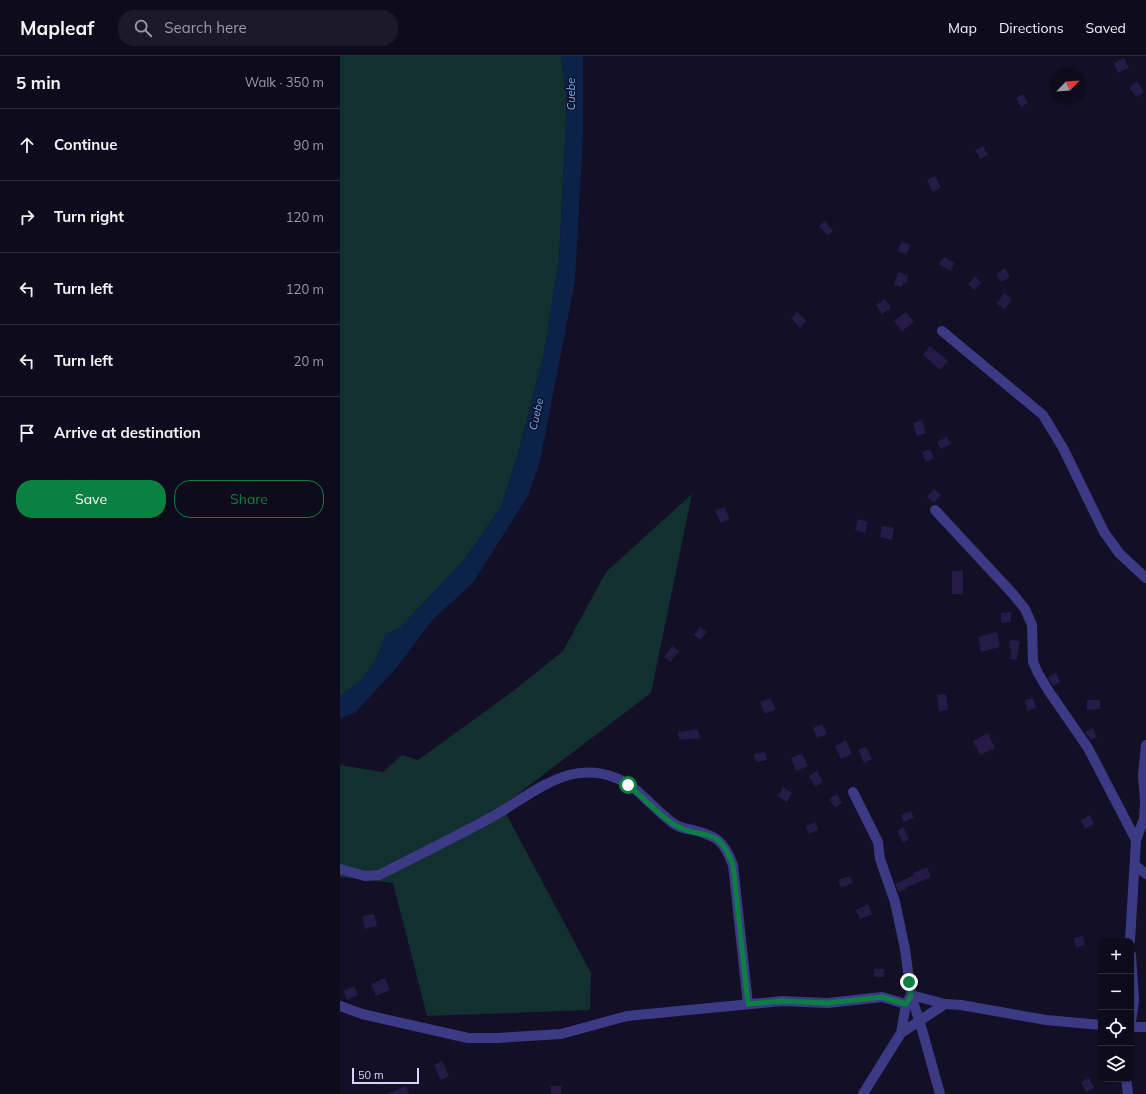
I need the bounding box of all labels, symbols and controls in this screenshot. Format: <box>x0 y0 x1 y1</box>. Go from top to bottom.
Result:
search box <box>118 10 398 46</box>
text: Mapleaf <box>20 16 94 40</box>
icon: search <box>132 17 154 39</box>
text: Search here <box>164 18 247 37</box>
text: Map <box>948 19 977 37</box>
text: Directions <box>999 19 1064 37</box>
text: Saved <box>1086 19 1126 37</box>
north arrow <box>1050 68 1086 104</box>
text: 5 min <box>16 72 61 93</box>
text: Walk · 350 m <box>245 74 324 90</box>
water label: Cuebe <box>564 78 578 110</box>
icon: ahead <box>16 134 38 156</box>
text: Continue <box>54 135 117 154</box>
text: 90 m <box>294 137 324 153</box>
icon: right <box>16 206 38 228</box>
text: Turn right <box>54 207 124 226</box>
text: 120 m <box>286 209 324 225</box>
icon: left <box>16 278 38 300</box>
text: Turn left <box>54 279 113 298</box>
text: 120 m <box>286 281 324 297</box>
icon: left <box>16 350 38 372</box>
text: Turn left <box>54 351 113 370</box>
text: 20 m <box>294 353 324 369</box>
water label: Cuebe <box>526 397 546 431</box>
icon: arrive <box>16 422 38 444</box>
text: Arrive at destination <box>54 423 201 442</box>
button: Save <box>16 480 166 518</box>
button: Share <box>174 480 324 518</box>
route start <box>619 776 637 794</box>
map controls <box>1098 938 1134 1082</box>
button: + <box>1098 938 1134 974</box>
route end <box>900 973 918 991</box>
button: − <box>1098 974 1134 1010</box>
button: locate <box>1098 1010 1134 1046</box>
button: layers <box>1098 1046 1134 1082</box>
scale bar <box>352 1066 419 1085</box>
text: 50 m <box>358 1068 384 1082</box>

